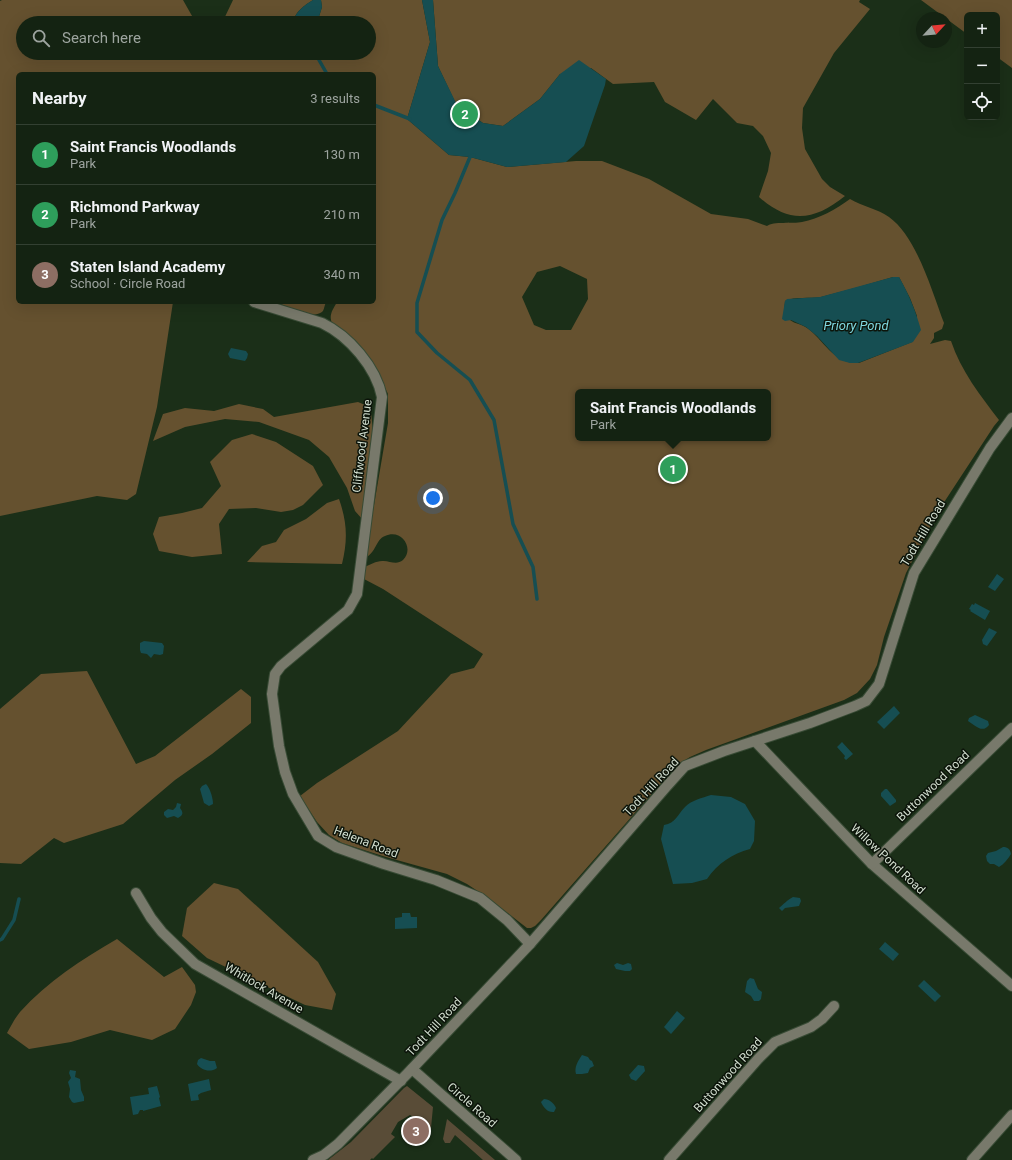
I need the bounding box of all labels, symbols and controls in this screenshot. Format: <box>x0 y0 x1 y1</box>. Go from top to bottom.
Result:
north arrow <box>916 12 952 48</box>
map controls <box>964 12 1000 120</box>
button: + <box>964 12 1000 48</box>
search box <box>16 16 376 60</box>
icon: search <box>30 27 52 49</box>
text: Search here <box>62 29 141 47</box>
button: − <box>964 48 1000 84</box>
button: locate <box>964 84 1000 120</box>
text: Nearby <box>32 88 87 108</box>
text: 3 results <box>310 91 360 106</box>
pin: 2 <box>452 99 478 129</box>
text: Saint Francis Woodlands <box>70 138 236 156</box>
text: 1 <box>41 147 49 162</box>
text: 130 m <box>323 147 360 162</box>
text: Park <box>70 156 96 171</box>
text: Richmond Parkway <box>70 198 199 216</box>
text: 2 <box>41 207 49 222</box>
text: 210 m <box>323 207 360 222</box>
text: Park <box>70 216 96 231</box>
text: Staten Island Academy <box>70 258 225 276</box>
text: 3 <box>41 267 49 282</box>
text: 340 m <box>323 267 360 282</box>
text: School · Circle Road <box>70 276 185 291</box>
water label: Priory Pond <box>823 318 889 333</box>
popup <box>575 389 771 441</box>
street label: Cliffwood Avenue <box>349 399 375 493</box>
text: Saint Francis Woodlands <box>590 399 756 417</box>
text: Park <box>590 417 616 432</box>
pin: 1 <box>660 454 686 484</box>
your location <box>423 488 443 508</box>
street label: Todt Hill Road <box>898 497 948 569</box>
street label: Buttonwood Road <box>894 748 972 824</box>
street label: Todt Hill Road <box>620 755 682 819</box>
street label: Willow Pond Road <box>848 821 928 897</box>
street label: Helena Road <box>332 823 400 861</box>
street label: Whitlock Avenue <box>222 960 306 1016</box>
street label: Todt Hill Road <box>403 995 465 1059</box>
street label: Buttonwood Road <box>691 1035 765 1115</box>
street label: Circle Road <box>444 1080 500 1130</box>
pin: 3 <box>403 1116 429 1146</box>

